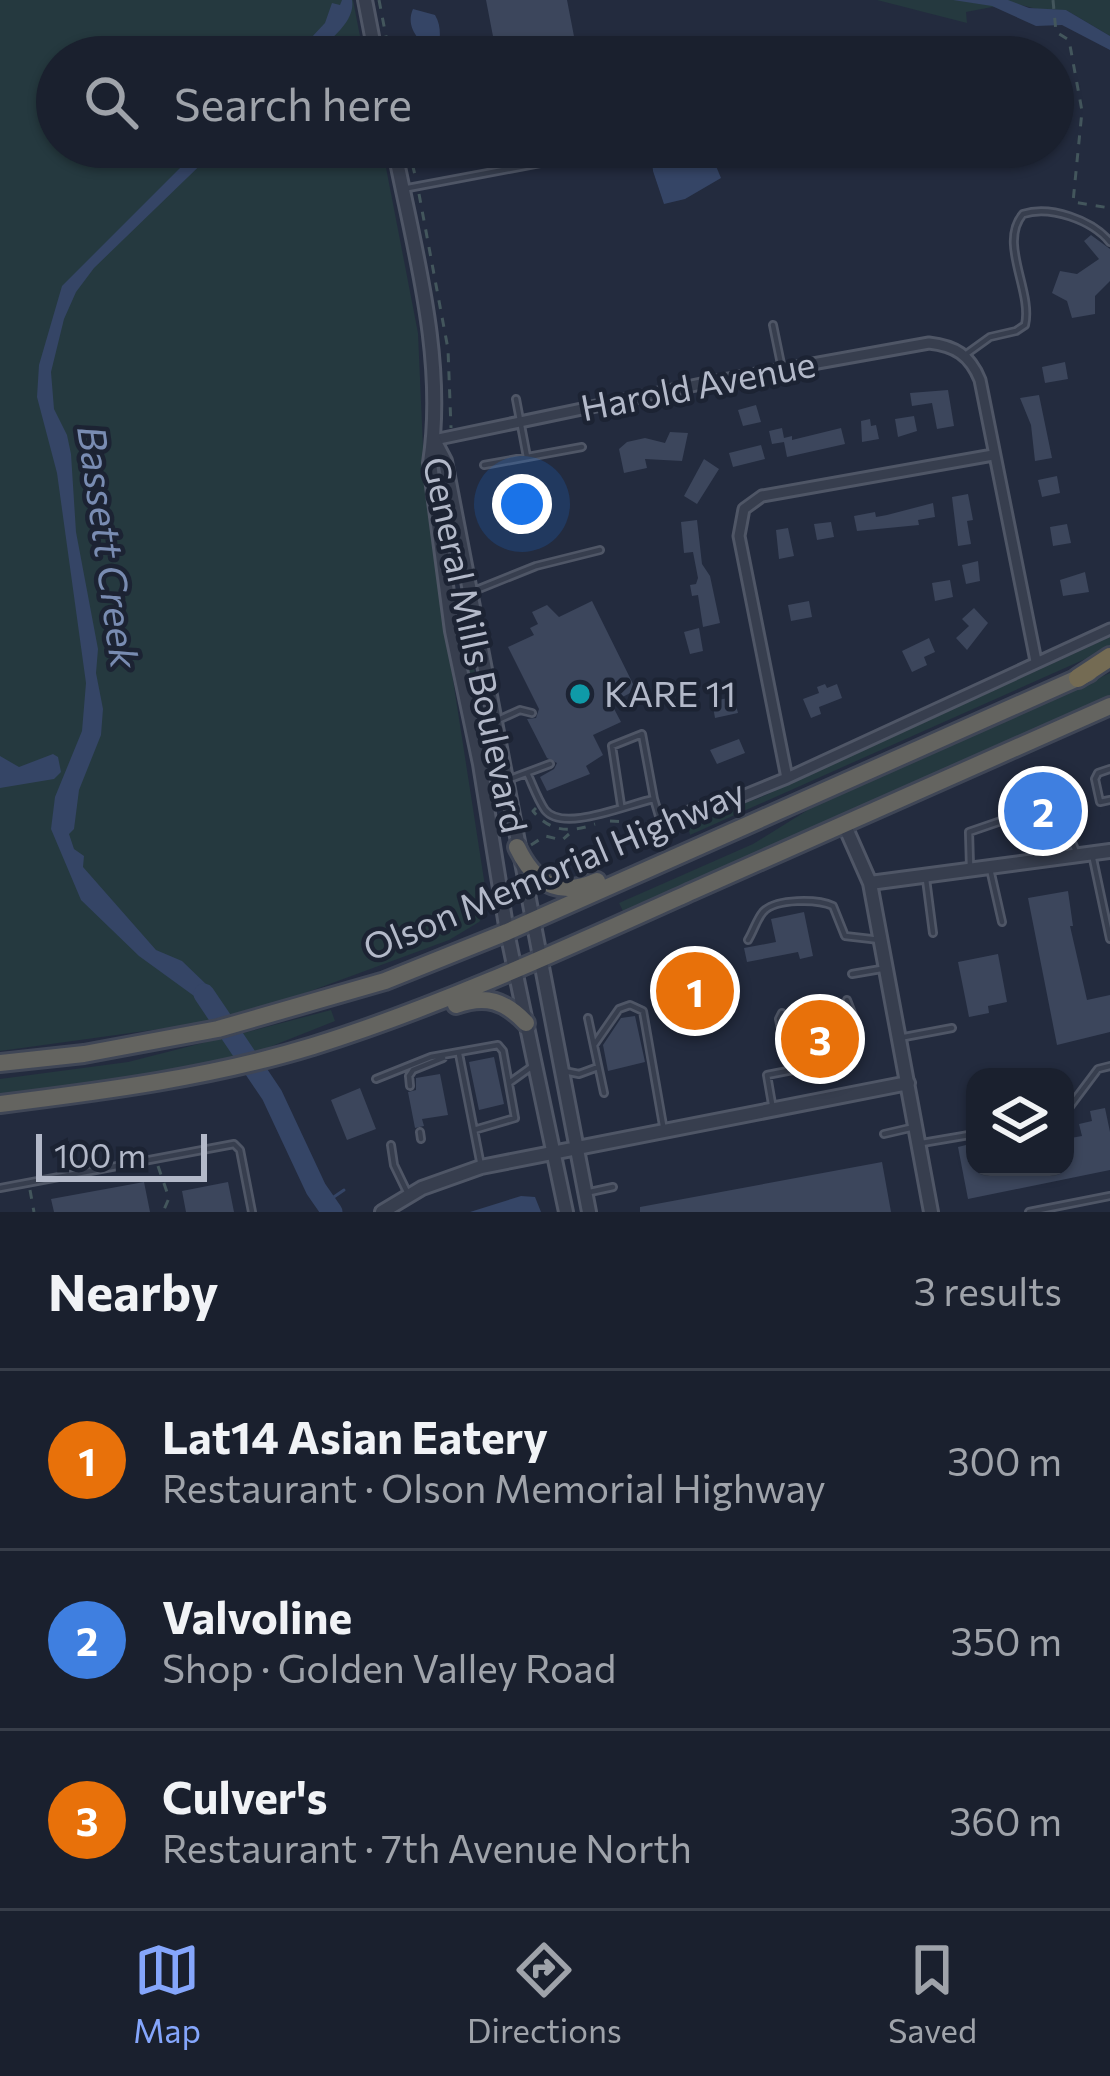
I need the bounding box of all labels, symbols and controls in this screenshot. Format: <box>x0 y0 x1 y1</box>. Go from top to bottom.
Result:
search box <box>36 36 1074 168</box>
icon: search <box>78 69 144 135</box>
text: Search here <box>174 75 412 130</box>
street label: Harold Avenue <box>577 340 819 428</box>
water label: Bassett Creek <box>69 422 151 672</box>
street label: General Mills Boulevard <box>416 453 538 837</box>
your location <box>492 474 552 534</box>
place label: KARE 11 <box>604 670 736 714</box>
marker: KARE 11 <box>567 681 593 707</box>
pin: 2 <box>1004 766 1082 856</box>
street label: Olson Memorial Highway <box>356 768 751 969</box>
pin: 1 <box>656 946 734 1036</box>
pin: 3 <box>781 994 859 1084</box>
map controls <box>966 1068 1074 1176</box>
button: layers <box>966 1068 1074 1176</box>
scale bar <box>36 1128 207 1181</box>
text: 100 m <box>54 1134 146 1175</box>
text: Nearby <box>48 1259 218 1322</box>
text: 3 results <box>914 1266 1062 1314</box>
text: Lat14 Asian Eatery <box>162 1408 548 1463</box>
text: 1 <box>78 1436 96 1484</box>
text: 300 m <box>947 1436 1062 1484</box>
text: Restaurant · Olson Memorial Highway <box>162 1463 826 1511</box>
text: Valvoline <box>162 1588 352 1643</box>
text: 2 <box>76 1616 98 1664</box>
text: 350 m <box>950 1616 1062 1664</box>
text: Shop · Golden Valley Road <box>162 1643 616 1691</box>
text: Culver's <box>162 1768 328 1823</box>
text: 3 <box>76 1796 98 1844</box>
text: 360 m <box>949 1796 1062 1844</box>
text: Restaurant · 7th Avenue North <box>162 1823 692 1871</box>
tab: Map <box>133 1937 201 2050</box>
tab: Directions <box>467 1937 622 2050</box>
tab: Saved <box>888 1937 977 2050</box>

